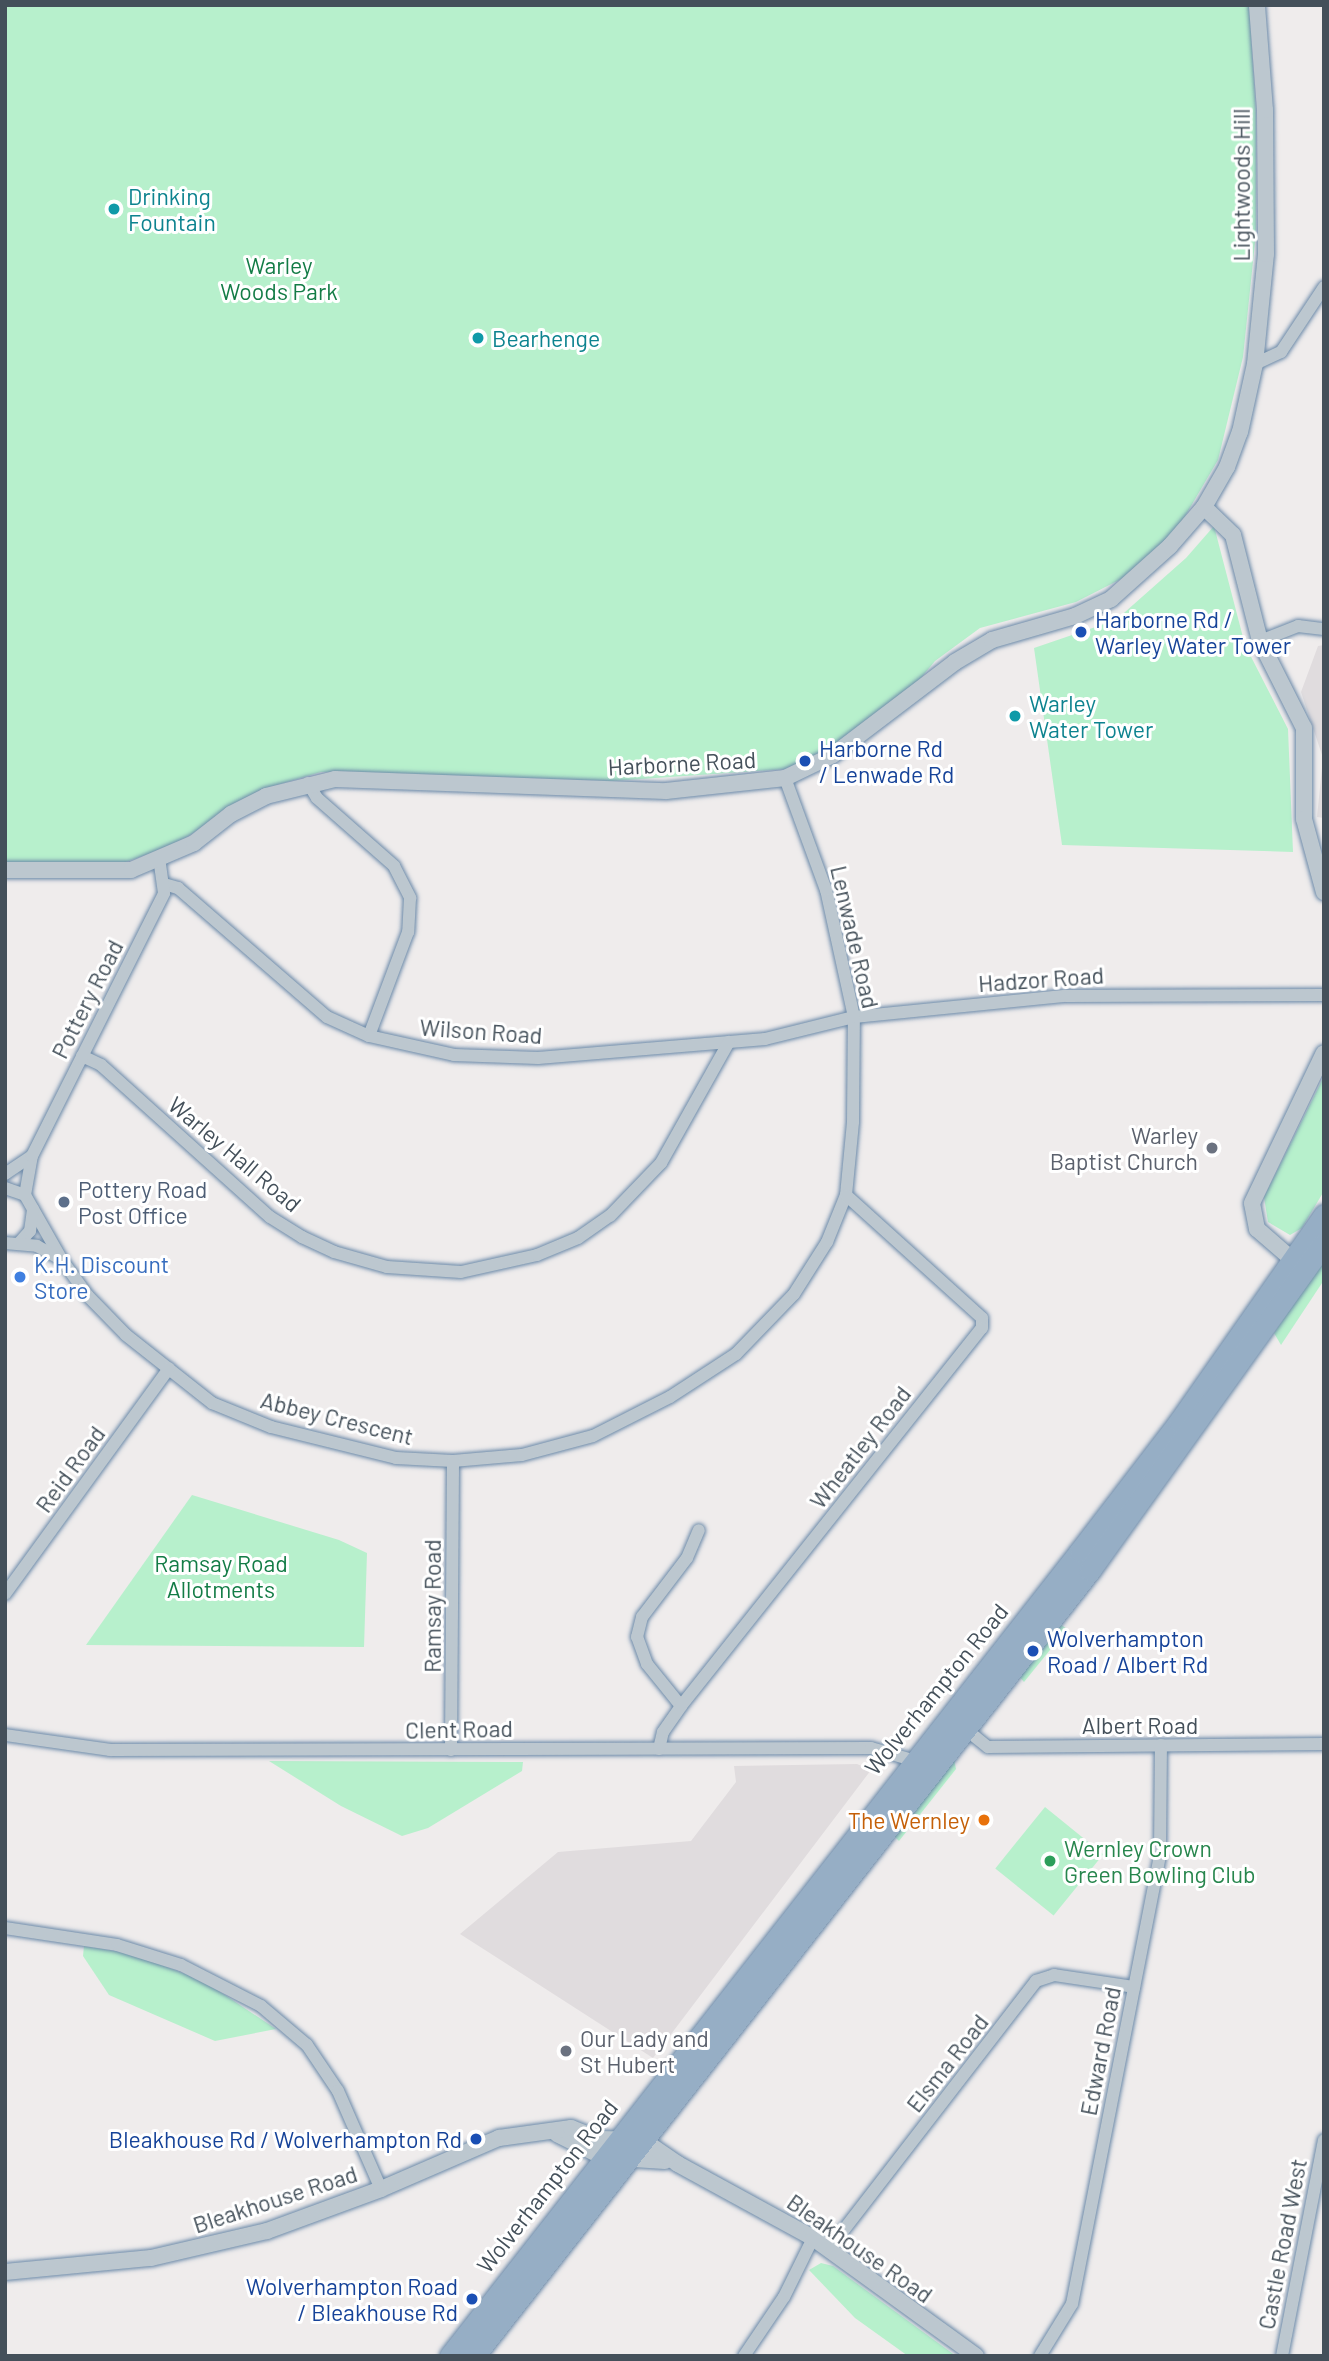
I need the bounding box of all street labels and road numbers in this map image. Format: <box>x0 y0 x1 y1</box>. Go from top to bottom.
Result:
street label: Lightwoods Hill <box>1227 109 1255 261</box>
street label: Harborne Road <box>607 745 757 781</box>
street label: Lenwade Road <box>825 863 885 1011</box>
street label: Pottery Road <box>45 935 129 1063</box>
street label: Hadzor Road <box>977 961 1105 997</box>
street label: Wilson Road <box>419 1013 543 1049</box>
street label: Warley Hall Road <box>163 1091 307 1217</box>
street label: Wheatley Road <box>804 1380 916 1514</box>
street label: Abbey Crescent <box>258 1386 416 1450</box>
street label: Reid Road <box>29 1420 111 1518</box>
street label: Ramsay Road <box>418 1539 446 1673</box>
street label: Wolverhampton Road <box>858 1598 1014 1780</box>
street label: Albert Road <box>1082 1711 1198 1739</box>
street label: Clent Road <box>405 1714 513 1744</box>
street label: Edward Road <box>1074 1984 1126 2118</box>
street label: Elsma Road <box>900 2009 994 2117</box>
street label: Wolverhampton Road <box>471 2094 623 2278</box>
street label: Castle Road West <box>1252 2156 1312 2332</box>
street label: Bleakhouse Road <box>189 2159 361 2239</box>
street label: Bleakhouse Road <box>782 2188 938 2308</box>

